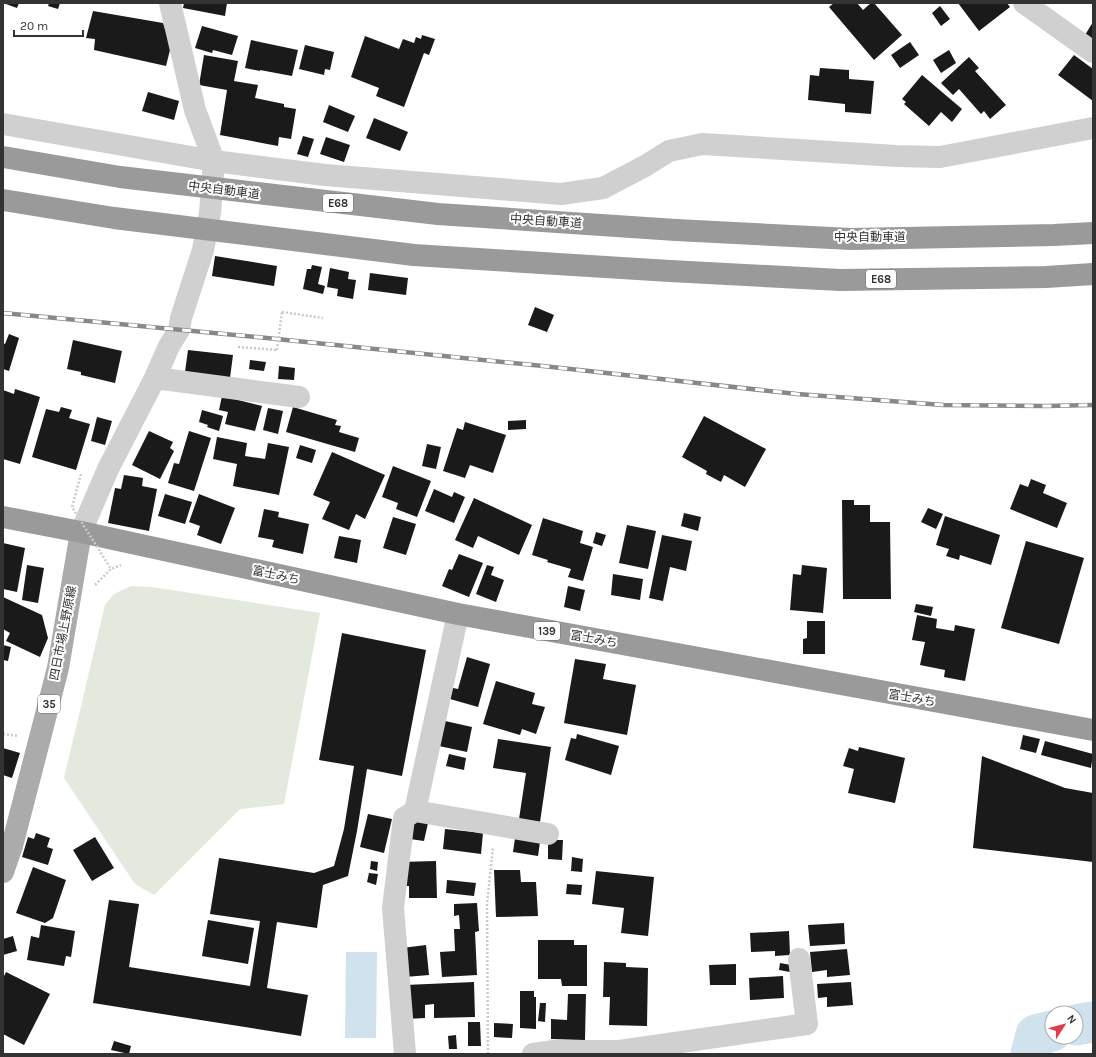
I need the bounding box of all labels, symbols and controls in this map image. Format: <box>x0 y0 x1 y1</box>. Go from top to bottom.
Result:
scale bar <box>14 12 83 38</box>
text: 20 m <box>20 19 48 33</box>
street label: 中央自動車道 <box>187 179 261 201</box>
road number: E68 <box>323 194 353 212</box>
street label: 中央自動車道 <box>510 212 582 230</box>
street label: 中央自動車道 <box>834 230 906 244</box>
road number: E68 <box>866 270 896 288</box>
street label: 富士みち <box>251 563 301 587</box>
street label: 四日市場上野原線 <box>47 585 79 681</box>
road number: 139 <box>534 622 560 640</box>
street label: 富士みち <box>569 628 619 650</box>
street label: 富士みち <box>887 687 937 709</box>
road number: 35 <box>38 695 60 713</box>
north arrow <box>1044 1005 1084 1045</box>
text: N <box>1064 1012 1079 1026</box>

